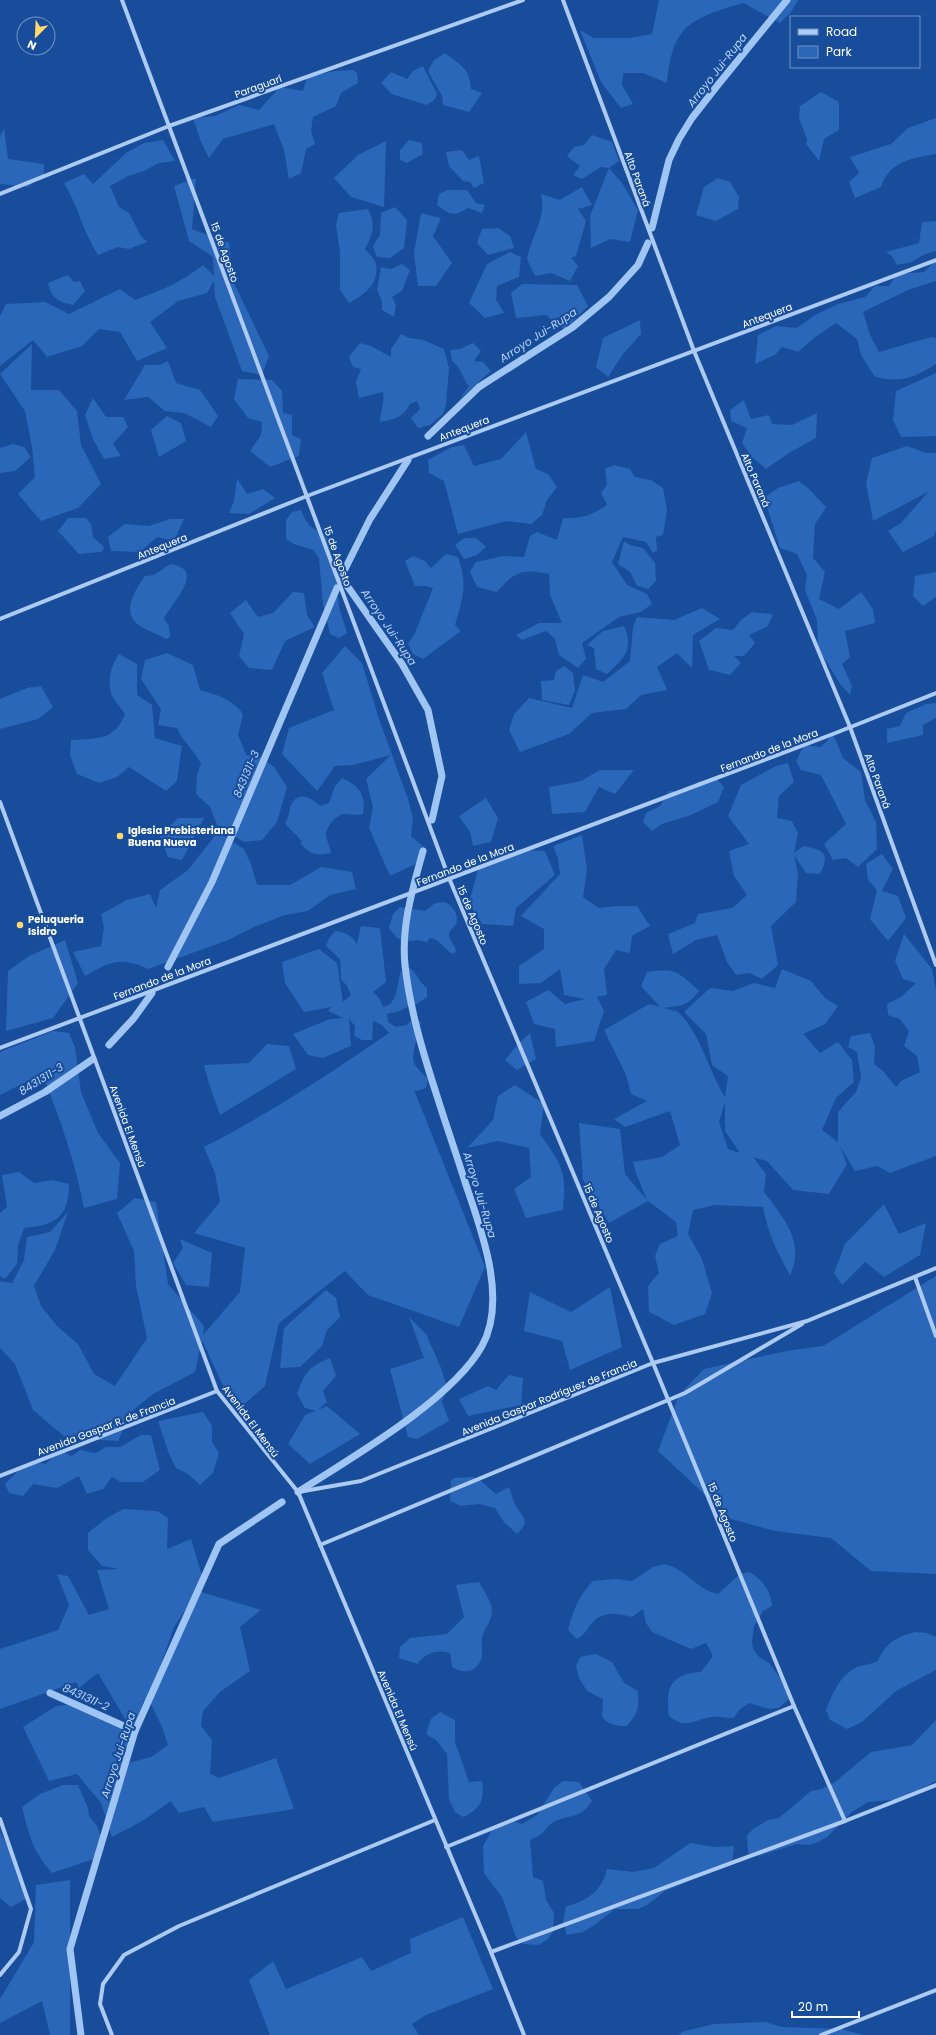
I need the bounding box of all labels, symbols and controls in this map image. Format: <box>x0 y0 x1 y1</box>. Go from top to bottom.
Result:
north arrow <box>16 16 56 56</box>
legend <box>790 16 920 68</box>
text: Road <box>826 23 857 40</box>
water label: Arroyo Jui-Rupa <box>683 29 751 111</box>
text: N <box>25 36 39 54</box>
text: Park <box>826 43 853 60</box>
street label: Paraguarí <box>233 71 284 102</box>
street label: Alto Paraná <box>621 149 655 209</box>
street label: 15 de Agosto <box>207 220 242 284</box>
street label: Antequera <box>740 299 795 332</box>
water label: Arroyo Jui-Rupa <box>495 304 580 367</box>
street label: Antequera <box>437 412 492 445</box>
street label: Alto Paraná <box>737 451 774 510</box>
street label: 15 de Agosto <box>320 524 355 588</box>
street label: Antequera <box>135 530 189 563</box>
water label: Arroyo Jui-Rupa <box>357 585 421 669</box>
street label: Fernando de la Mora <box>718 725 820 776</box>
water label: 8431311-3 <box>229 747 263 800</box>
street label: Alto Paraná <box>861 751 895 811</box>
place label: Iglesia Prebisteriana Buena Nueva <box>128 823 234 850</box>
marker: Iglesia Prebisteriana Buena Nueva <box>115 831 125 841</box>
street label: Fernando de la Mora <box>414 839 516 890</box>
street label: 15 de Agosto <box>453 883 492 947</box>
place label: Peluqueria Isidro <box>28 912 84 939</box>
marker: Peluqueria Isidro <box>15 920 25 930</box>
street label: Fernando de la Mora <box>111 953 213 1004</box>
water label: 8431311-3 <box>16 1059 67 1099</box>
street label: Avenida El Mensú <box>106 1083 149 1169</box>
water label: Arroyo Jui-Rupa <box>459 1149 501 1241</box>
street label: 15 de Agosto <box>579 1181 618 1245</box>
street label: Avenida Gaspar Rodríguez de Francia <box>459 1355 639 1440</box>
street label: Avenida El Mensú <box>219 1382 283 1460</box>
street label: Avenida Gaspar R. de Francia <box>35 1393 177 1460</box>
street label: 15 de Agosto <box>704 1480 741 1544</box>
street label: Avenida El Mensú <box>374 1667 421 1753</box>
water label: 8431311-2 <box>60 1680 113 1715</box>
water label: Arroyo Jui-Rupa <box>96 1709 140 1801</box>
scale bar <box>792 1993 859 2019</box>
text: 20 m <box>798 1998 828 2015</box>

